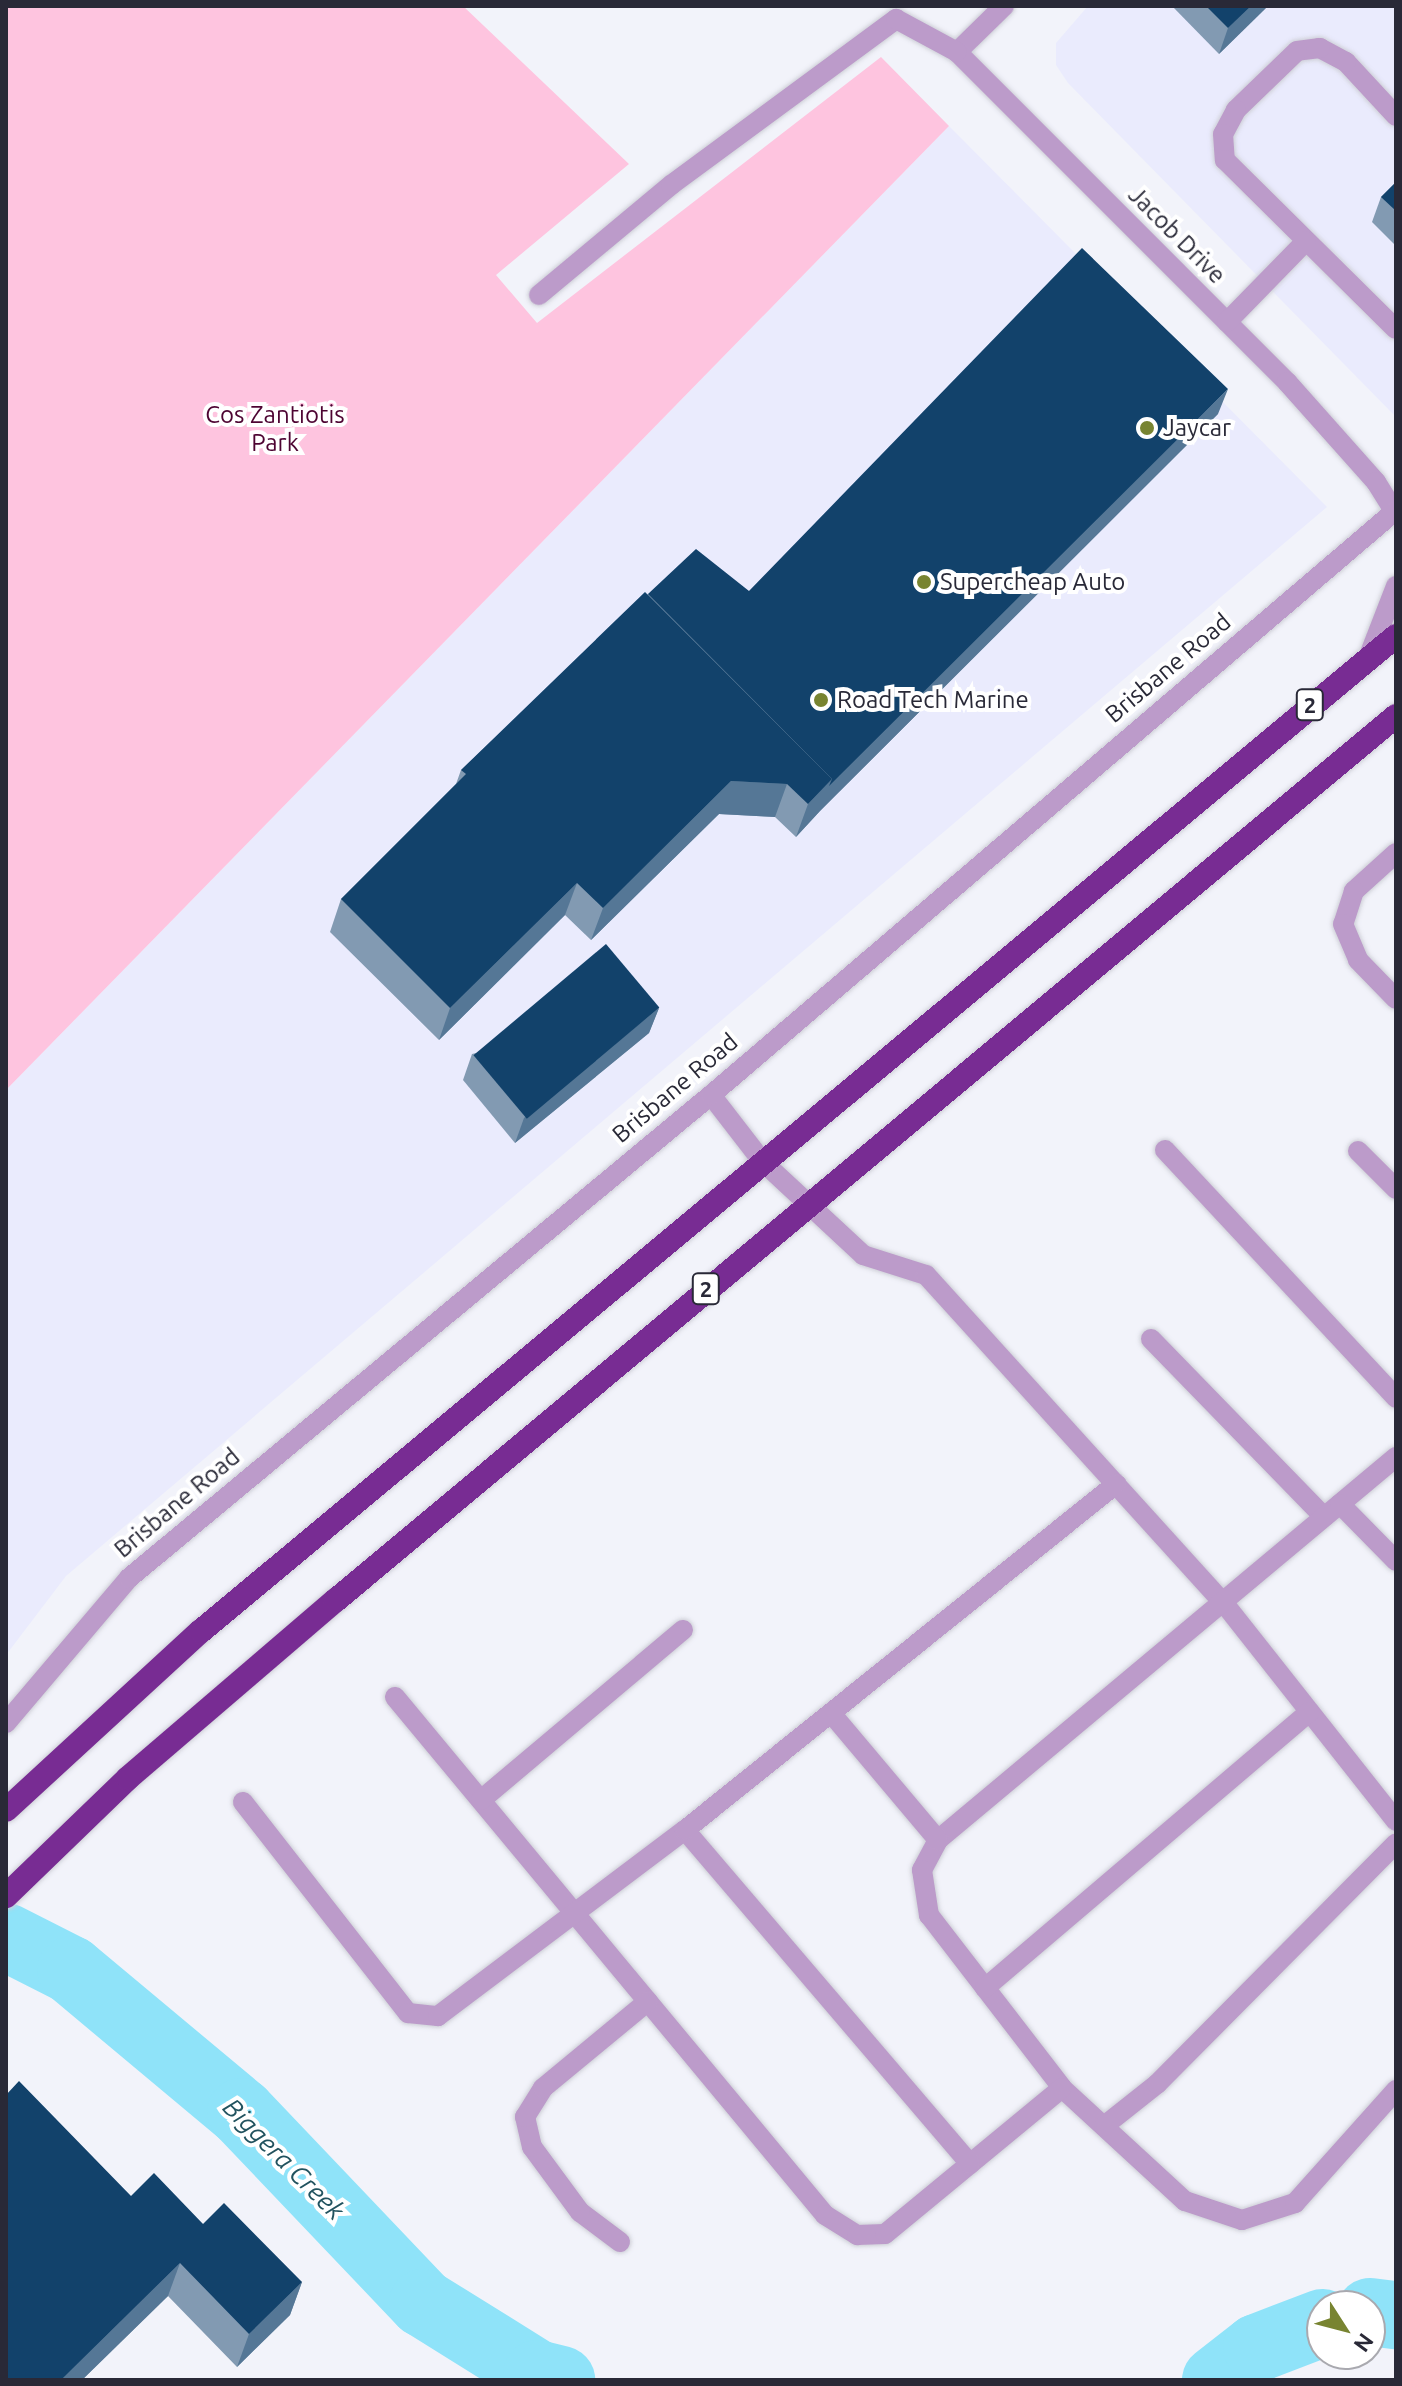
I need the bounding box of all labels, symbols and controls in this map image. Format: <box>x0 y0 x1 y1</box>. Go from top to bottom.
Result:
street label: Jacob Drive <box>1122 180 1232 290</box>
park label: Cos Zantiotis Park <box>205 401 345 457</box>
place label: Jaycar <box>1163 414 1231 442</box>
marker: Jaycar <box>1138 419 1156 437</box>
place label: Supercheap Auto <box>940 568 1125 596</box>
marker: Supercheap Auto <box>915 573 933 591</box>
street label: Brisbane Road <box>1099 607 1237 729</box>
place label: Road Tech Marine <box>837 686 1029 714</box>
road number: 2 <box>1294 687 1326 723</box>
marker: Road Tech Marine <box>812 691 830 709</box>
street label: Brisbane Road <box>606 1027 744 1149</box>
road number: 2 <box>690 1271 722 1307</box>
street label: Brisbane Road <box>108 1442 246 1564</box>
water label: Biggera Creek <box>217 2092 351 2226</box>
north arrow <box>1306 2290 1386 2370</box>
text: N <box>1349 2329 1379 2357</box>

